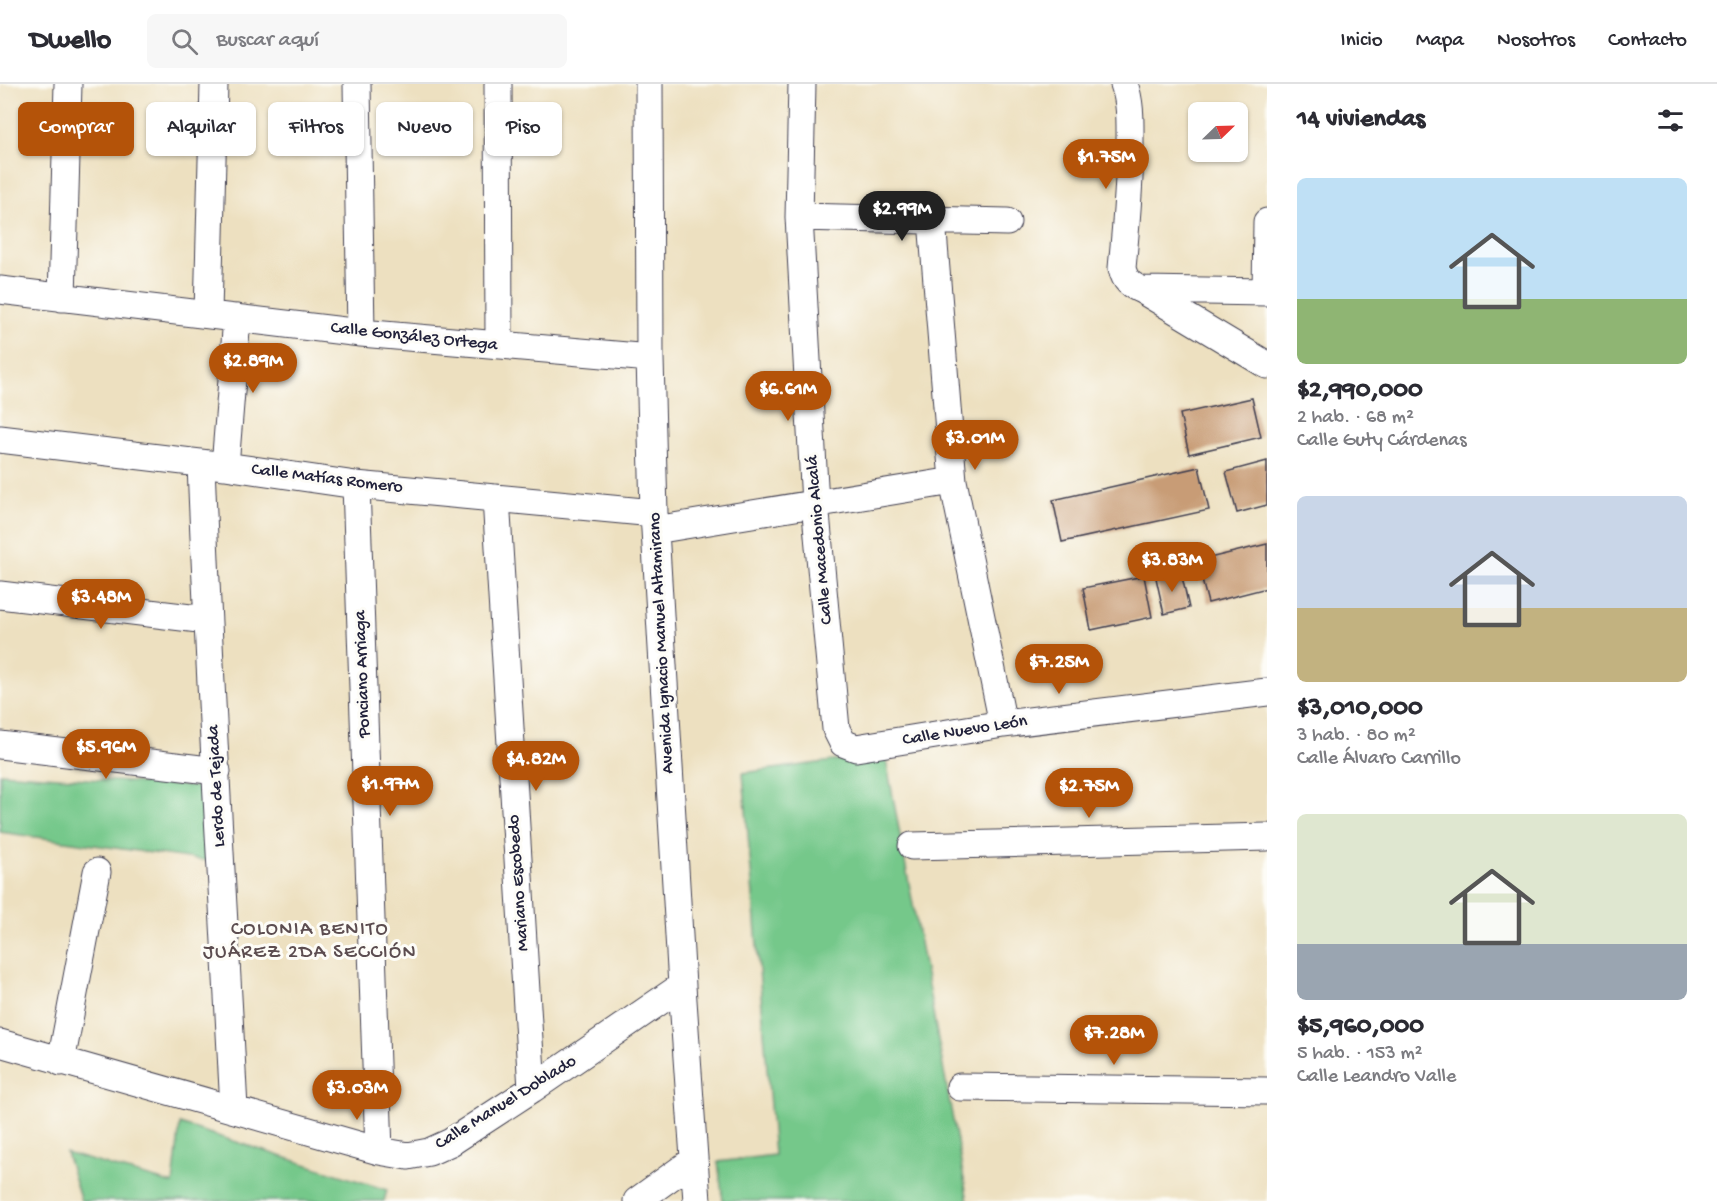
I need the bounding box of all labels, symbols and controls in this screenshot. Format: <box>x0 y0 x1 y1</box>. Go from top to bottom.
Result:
search box <box>147 14 567 68</box>
text: Dwello <box>30 25 111 58</box>
icon: search <box>168 25 201 58</box>
text: Buscar aquí <box>216 28 319 54</box>
text: Inicio <box>1341 29 1383 54</box>
text: Mapa <box>1416 29 1464 54</box>
text: Nosotros <box>1497 29 1575 54</box>
text: Contacto <box>1608 29 1687 54</box>
chip: Comprar <box>18 102 134 156</box>
chip: Alquilar <box>146 102 256 156</box>
chip: Filtros <box>268 102 364 156</box>
chip: Nuevo <box>376 102 473 156</box>
chip: Piso <box>485 102 562 156</box>
north arrow <box>1188 102 1248 162</box>
map controls <box>1188 102 1248 162</box>
icon: filters <box>1654 104 1687 137</box>
text: 14 viviendas <box>1297 105 1425 136</box>
pin: $1.75M <box>1057 139 1155 190</box>
text: $1.75M <box>1077 147 1135 170</box>
pin: $2.99M <box>853 191 951 242</box>
text: $2.99M <box>873 199 931 222</box>
icon: home <box>1438 217 1546 325</box>
street label: Calle González Ortega <box>329 318 500 356</box>
pin: $2.89M <box>204 343 302 394</box>
text: $2.89M <box>223 351 283 374</box>
pin: $6.61M <box>739 371 837 422</box>
text: $2,990,000 <box>1297 376 1423 407</box>
text: $6.61M <box>759 379 817 402</box>
text: 2 hab. · 68 m² <box>1297 407 1414 430</box>
pin: $3.01M <box>926 420 1024 471</box>
text: $3.01M <box>946 428 1004 451</box>
text: Calle Guty Cárdenas <box>1297 430 1467 453</box>
street label: Calle Macedonio Alcalá <box>802 454 838 625</box>
street label: Calle Matías Romero <box>250 459 404 499</box>
street label: Avenida Ignacio Manuel Altamirano <box>645 512 679 774</box>
icon: home <box>1438 535 1546 643</box>
pin: $3.83M <box>1123 542 1221 593</box>
text: $3.83M <box>1142 550 1202 573</box>
pin: $3.48M <box>52 579 150 630</box>
text: $3.48M <box>71 587 131 610</box>
street label: Ponciano Arriaga <box>350 609 376 739</box>
pin: $7.25M <box>1010 644 1108 695</box>
text: $7.25M <box>1029 652 1089 675</box>
text: $3,010,000 <box>1297 694 1423 725</box>
street label: Calle Nuevo León <box>901 711 1029 751</box>
street label: Lerdo de Tejada <box>203 723 231 848</box>
text: 3 hab. · 80 m² <box>1297 725 1416 748</box>
pin: $5.96M <box>57 729 155 780</box>
text: $5.96M <box>76 737 136 760</box>
pin: $4.82M <box>487 741 585 792</box>
text: Calle Álvaro Carrillo <box>1297 748 1461 771</box>
text: $4.82M <box>506 749 566 772</box>
pin: $1.97M <box>341 766 439 817</box>
pin: $2.75M <box>1040 768 1138 819</box>
text: $1.97M <box>361 774 419 797</box>
text: $2.75M <box>1059 776 1119 799</box>
street label: Mariano Escobedo <box>504 814 534 952</box>
icon: home <box>1438 853 1546 961</box>
district label: COLONIA BENITO JUÁREZ 2DA SECCIÓN <box>203 919 417 965</box>
text: $5,960,000 <box>1297 1012 1424 1043</box>
pin: $7.28M <box>1065 1015 1163 1066</box>
text: $7.28M <box>1084 1023 1144 1046</box>
text: 5 hab. · 153 m² <box>1297 1043 1423 1066</box>
street label: Calle Manuel Doblado <box>431 1051 581 1155</box>
text: Calle Leandro Valle <box>1297 1066 1456 1089</box>
pin: $3.03M <box>308 1070 406 1121</box>
text: $3.03M <box>326 1078 388 1101</box>

